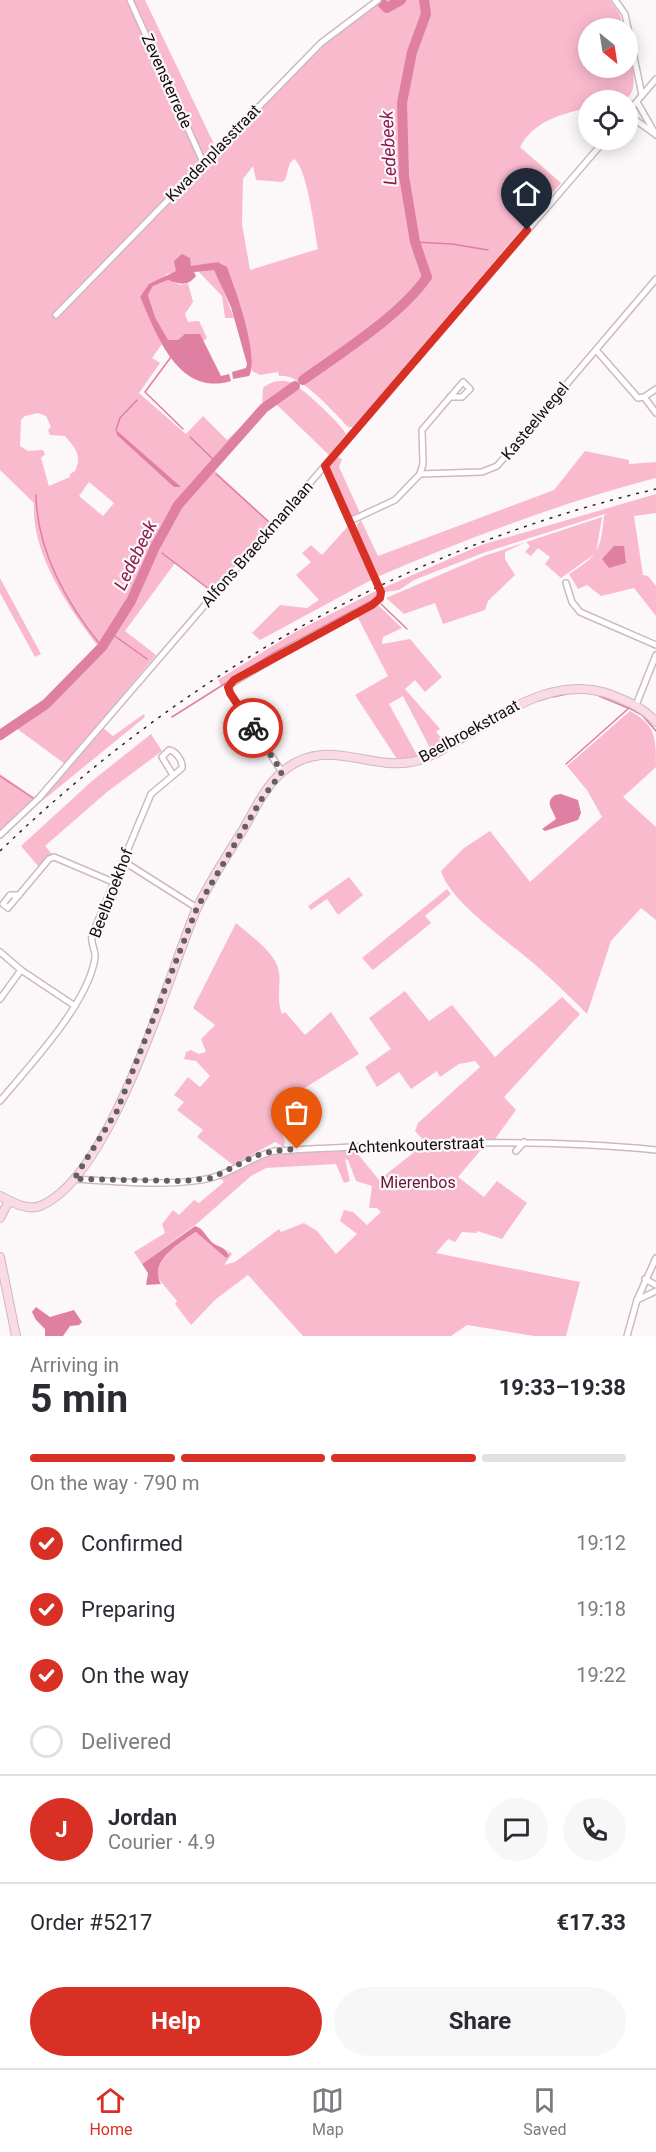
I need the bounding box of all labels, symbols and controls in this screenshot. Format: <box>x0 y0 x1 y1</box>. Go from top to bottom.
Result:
north arrow <box>578 18 638 78</box>
map controls <box>578 18 638 150</box>
street label: Zevensterrede <box>138 31 196 131</box>
button: locate <box>578 90 638 150</box>
street label: Kwadenplasstraat <box>162 100 264 206</box>
water label: Ledebeek <box>375 109 400 186</box>
pin <box>501 168 552 230</box>
icon: home <box>510 177 543 210</box>
street label: Kasteelwegel <box>497 379 573 463</box>
street label: Alfons Braeckmanlaan <box>197 477 317 611</box>
water label: Ledebeek <box>109 516 161 593</box>
street label: Beelbroekstraat <box>415 696 523 766</box>
courier <box>223 698 283 758</box>
icon: bike <box>237 712 270 745</box>
street label: Beelbroekhof <box>85 845 137 940</box>
pin <box>271 1087 322 1149</box>
icon: bag <box>280 1096 313 1129</box>
street label: Achtenkouterstraat <box>347 1133 485 1157</box>
park label: Mierenbos <box>380 1173 456 1192</box>
text: Arriving in <box>30 1353 119 1377</box>
text: 19:33–19:38 <box>499 1375 626 1400</box>
text: 5 min <box>30 1376 128 1422</box>
text: On the way · 790 m <box>30 1471 199 1495</box>
icon: check <box>30 1527 63 1560</box>
text: Confirmed <box>81 1531 183 1556</box>
text: 19:12 <box>576 1531 626 1555</box>
icon: check <box>30 1593 63 1626</box>
text: Preparing <box>81 1597 175 1622</box>
text: 19:18 <box>576 1597 626 1621</box>
icon: check <box>30 1659 63 1692</box>
text: On the way <box>81 1663 189 1688</box>
text: 19:22 <box>576 1663 626 1687</box>
text: Delivered <box>81 1729 171 1754</box>
button: chat <box>485 1798 548 1861</box>
button: phone <box>563 1798 626 1861</box>
text: Jordan <box>108 1805 177 1830</box>
text: J <box>55 1817 68 1842</box>
text: Courier · 4.9 <box>108 1830 215 1854</box>
text: Order #5217 <box>30 1910 152 1935</box>
text: €17.33 <box>557 1910 626 1935</box>
button: Help <box>30 1987 322 2056</box>
button: Share <box>334 1987 626 2056</box>
tab: Home <box>89 2084 133 2139</box>
tab: Map <box>311 2084 344 2139</box>
tab: Saved <box>523 2084 567 2139</box>

